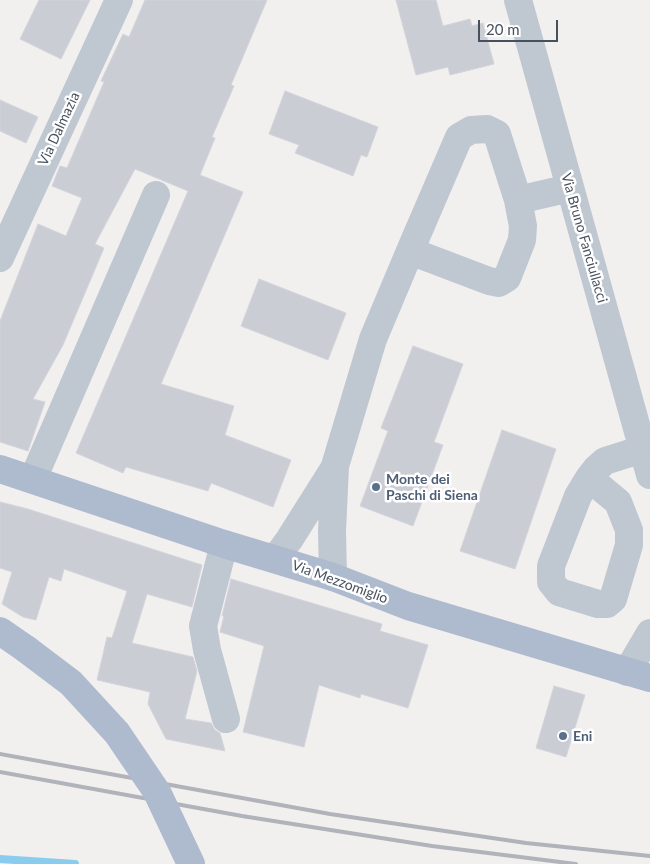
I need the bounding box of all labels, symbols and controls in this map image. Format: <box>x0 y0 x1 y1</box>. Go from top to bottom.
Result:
scale bar <box>480 10 560 42</box>
text: 20 m <box>486 20 520 38</box>
street label: Via Dalmazia <box>35 90 83 168</box>
street label: Via Bruno Fanciullacci <box>557 171 611 305</box>
place label: Monte dei Paschi di Siena <box>386 471 478 504</box>
marker: Monte dei Paschi di Siena <box>370 481 382 493</box>
street label: Via Mezzomiglio <box>290 557 390 607</box>
place label: Eni <box>573 728 592 744</box>
marker: Eni <box>557 730 569 742</box>

